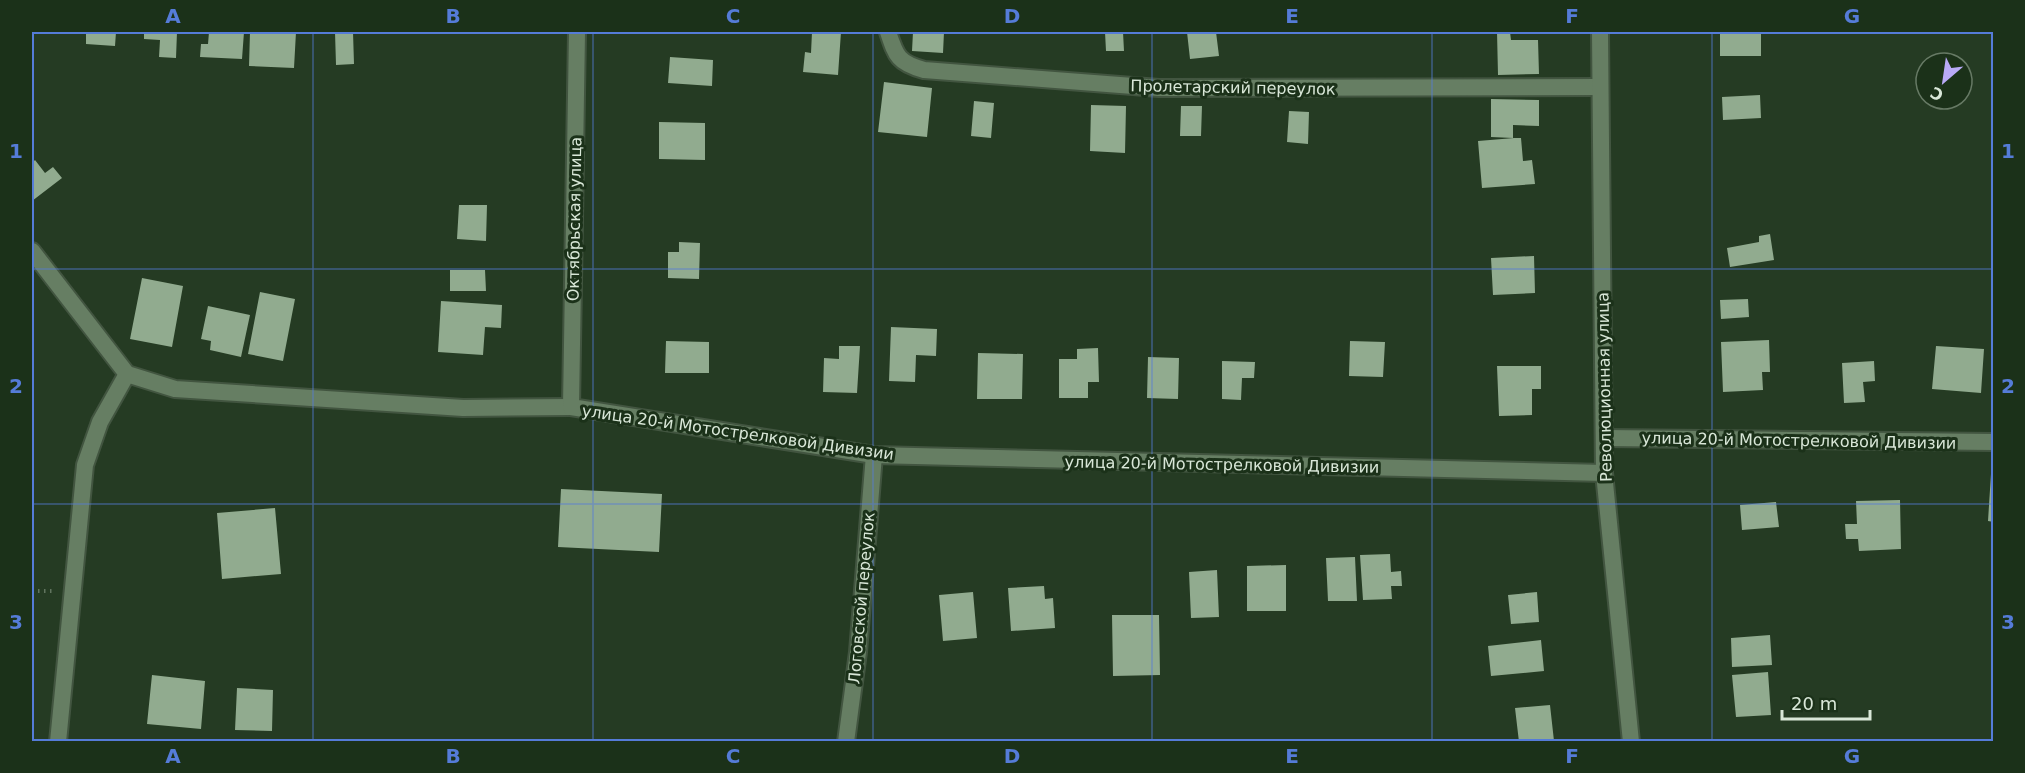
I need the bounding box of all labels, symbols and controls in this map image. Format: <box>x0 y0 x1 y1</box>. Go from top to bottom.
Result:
text: A <box>165 4 181 28</box>
text: B <box>445 4 461 28</box>
text: C <box>726 4 740 28</box>
text: D <box>1004 4 1020 28</box>
text: E <box>1285 4 1299 28</box>
text: F <box>1565 4 1579 28</box>
text: G <box>1844 4 1860 28</box>
north arrow <box>1914 51 1974 111</box>
street label: Пролетарский переулок <box>1130 76 1336 99</box>
text: С <box>1927 83 1947 105</box>
street label: Октябрьская улица <box>564 137 585 301</box>
text: 1 <box>9 139 23 163</box>
text: 1 <box>2001 139 2015 163</box>
street label: Революционная улица <box>1593 292 1616 482</box>
text: 2 <box>9 374 23 398</box>
text: 2 <box>2001 374 2015 398</box>
street label: улица 20-й Мотострелковой Дивизии <box>581 401 895 464</box>
street label: улица 20-й Мотострелковой Дивизии <box>1641 428 1957 453</box>
street label: улица 20-й Мотострелковой Дивизии <box>1064 452 1380 477</box>
street label: Логовской переулок <box>845 511 879 685</box>
text: 3 <box>9 610 23 634</box>
text: 3 <box>2001 610 2015 634</box>
scale bar <box>1782 683 1870 721</box>
text: 20 m <box>1791 693 1837 714</box>
text: A <box>165 744 181 768</box>
text: B <box>445 744 461 768</box>
text: C <box>726 744 740 768</box>
text: D <box>1004 744 1020 768</box>
text: E <box>1285 744 1299 768</box>
text: F <box>1565 744 1579 768</box>
text: G <box>1844 744 1860 768</box>

